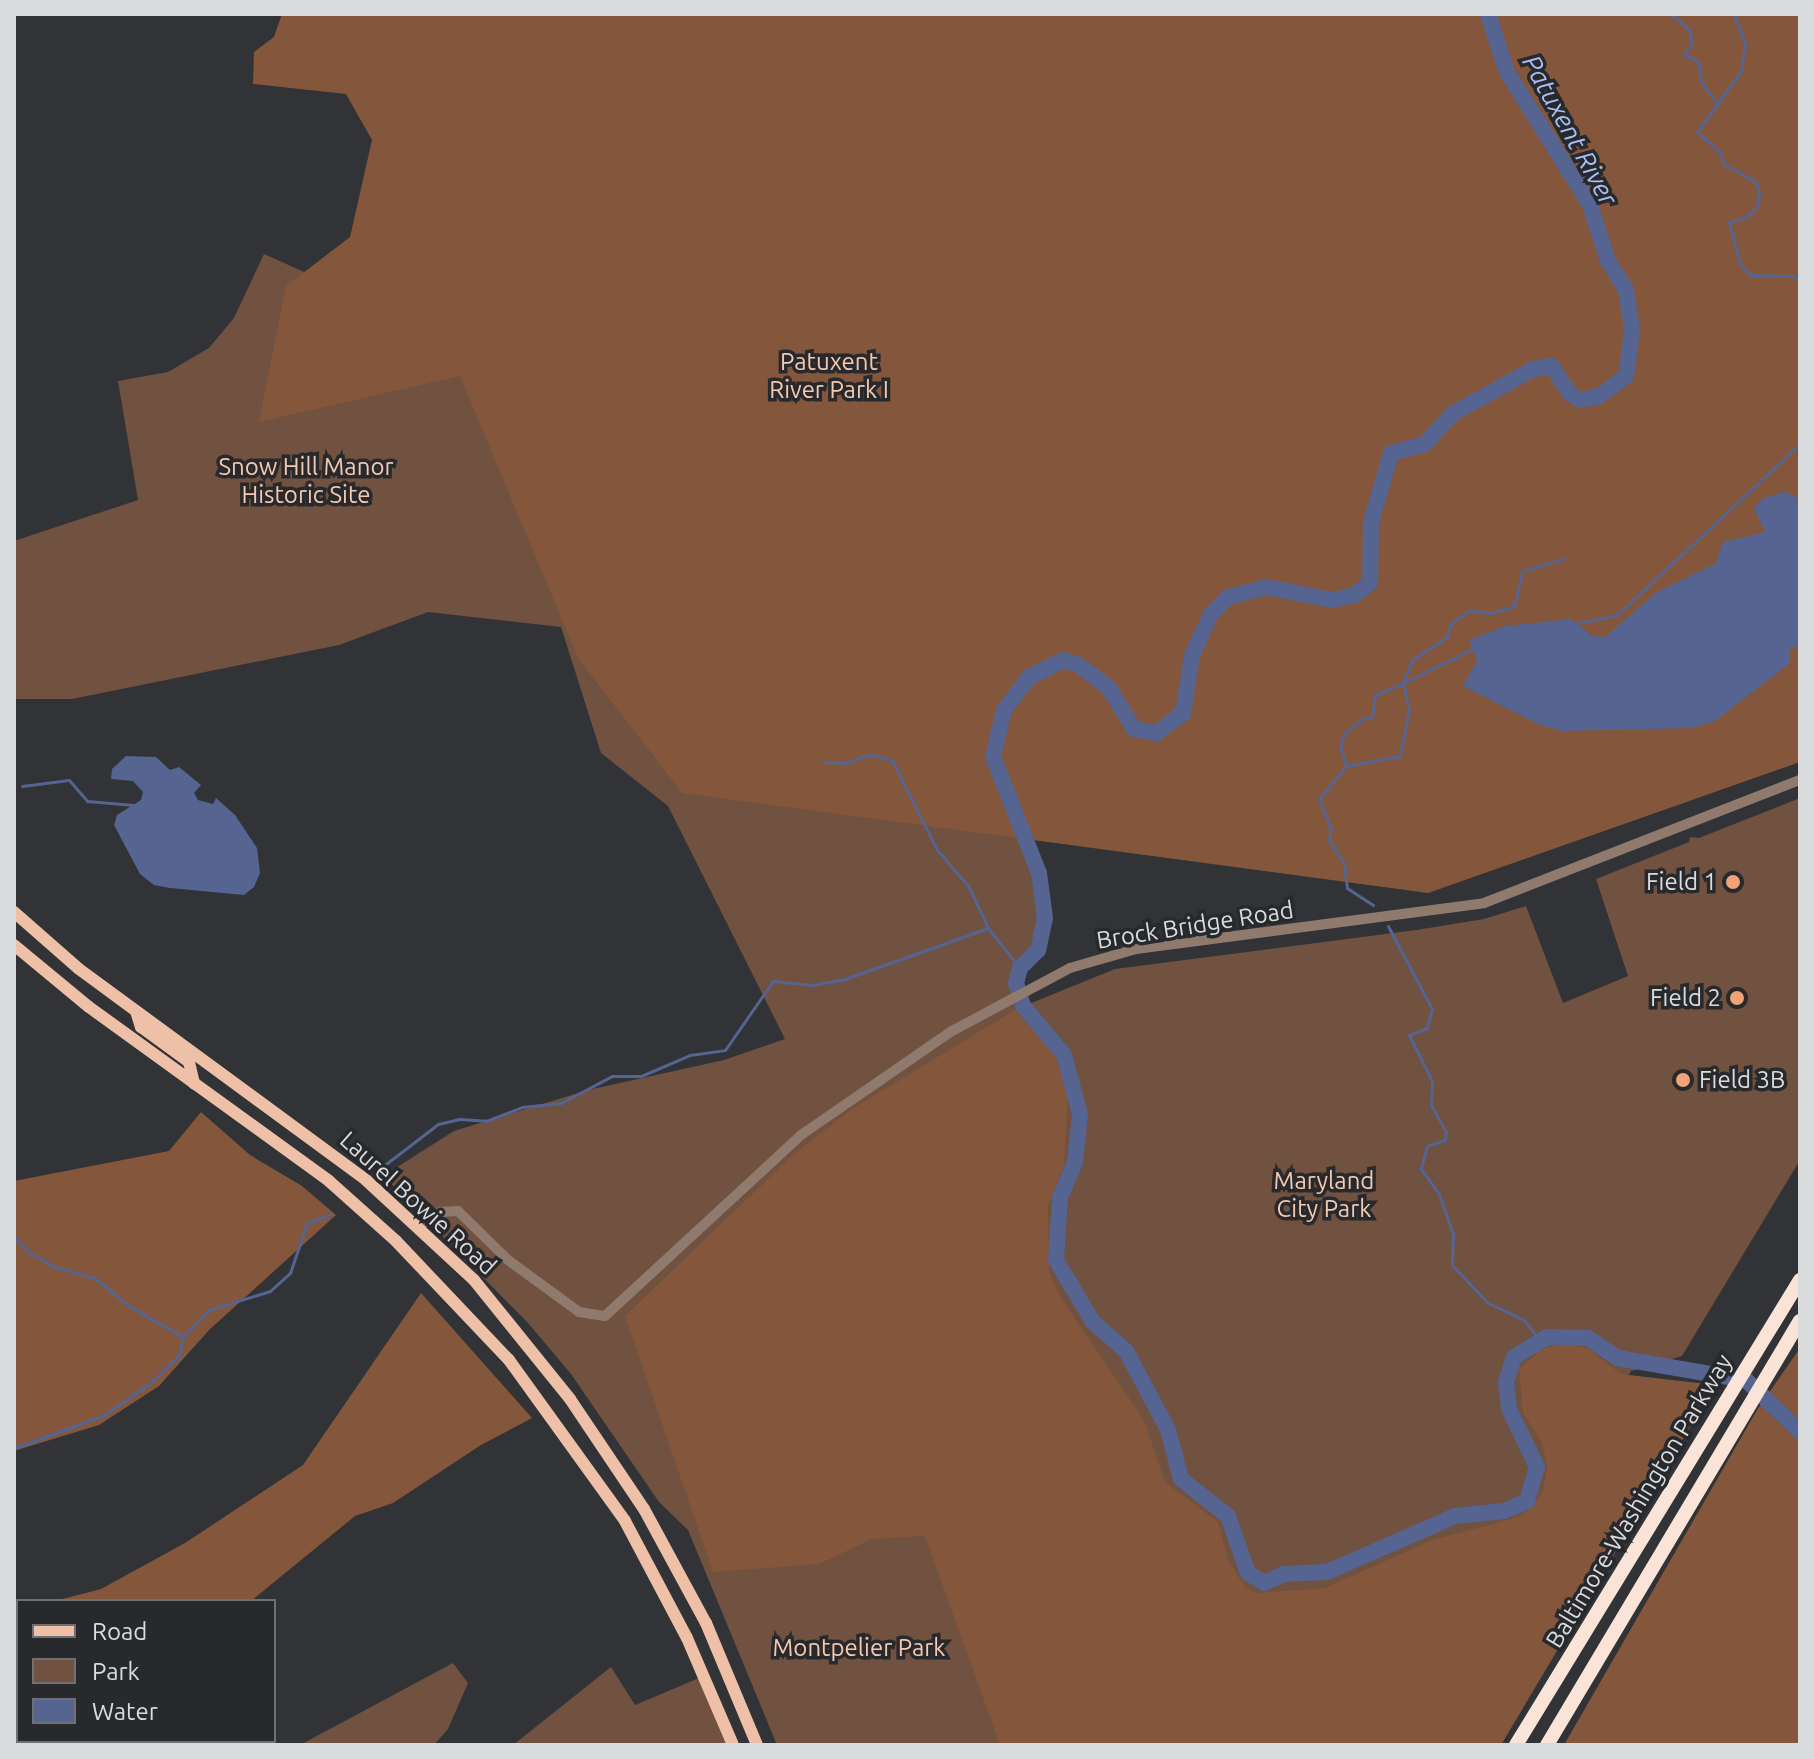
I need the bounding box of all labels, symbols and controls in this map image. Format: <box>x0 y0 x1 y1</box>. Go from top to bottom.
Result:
water label: Patuxent River <box>1516 49 1624 211</box>
park label: Patuxent River Park I <box>769 348 889 404</box>
park label: Snow Hill Manor Historic Site <box>218 453 394 509</box>
place label: Field 1 <box>1646 868 1717 896</box>
marker: Field 1 <box>1724 873 1742 891</box>
street label: Brock Bridge Road <box>1094 895 1296 955</box>
place label: Field 2 <box>1650 984 1721 1012</box>
marker: Field 2 <box>1728 989 1746 1007</box>
place label: Field 3B <box>1699 1066 1785 1094</box>
marker: Field 3B <box>1674 1071 1692 1089</box>
street label: Laurel Bowie Road <box>334 1125 502 1281</box>
park label: Maryland City Park <box>1274 1167 1374 1223</box>
street label: Baltimore-Washington Parkway <box>1540 1349 1738 1653</box>
legend <box>16 1599 276 1743</box>
text: Road <box>92 1618 147 1645</box>
park label: Montpelier Park <box>773 1634 945 1662</box>
text: Park <box>92 1658 140 1685</box>
text: Water <box>92 1698 158 1725</box>

